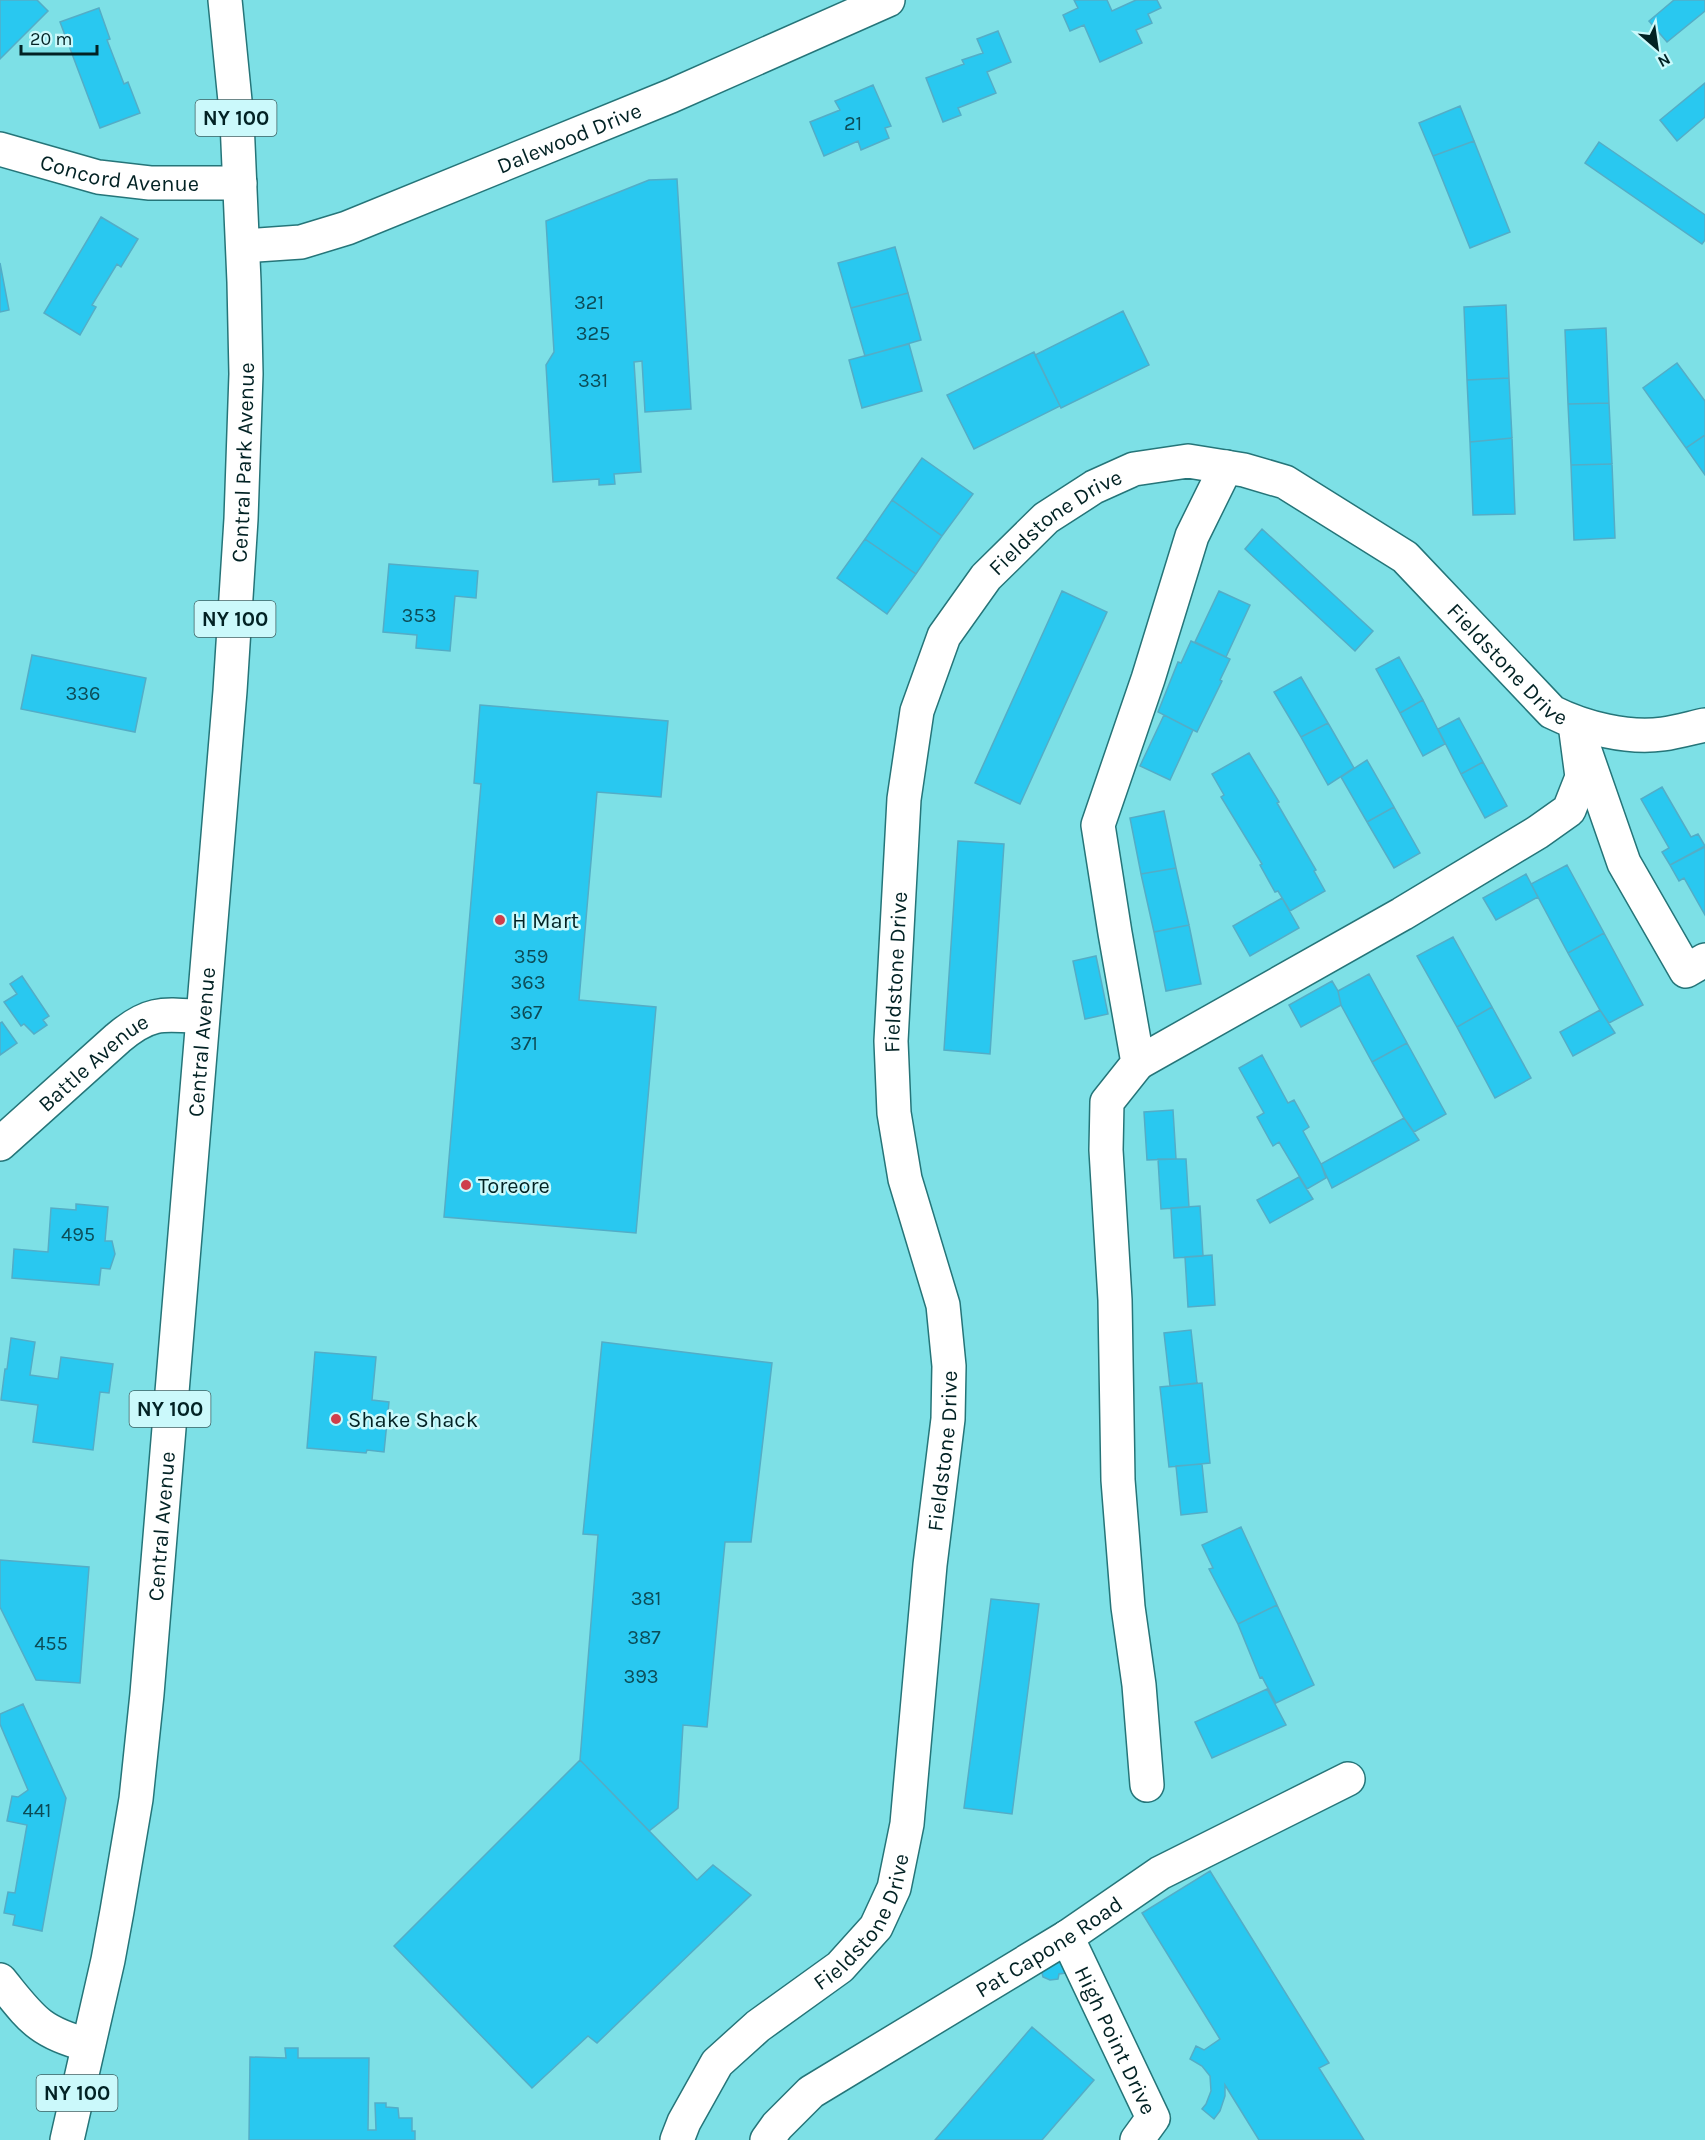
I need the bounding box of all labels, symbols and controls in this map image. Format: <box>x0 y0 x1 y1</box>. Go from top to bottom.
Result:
scale bar <box>21 18 98 56</box>
north arrow <box>1627 18 1687 78</box>
text: 20 m <box>30 28 72 50</box>
text: N <box>1654 50 1674 72</box>
street label: Dalewood Drive <box>493 97 646 180</box>
road number: NY 100 <box>196 100 276 136</box>
house number: 21 <box>844 112 862 135</box>
street label: Concord Avenue <box>37 149 199 197</box>
house number: 321 <box>574 291 604 314</box>
house number: 325 <box>576 322 610 345</box>
street label: Central Park Avenue <box>226 362 260 563</box>
house number: 331 <box>578 369 608 392</box>
street label: Fieldstone Drive <box>984 464 1126 581</box>
street label: Fieldstone Drive <box>1441 598 1571 731</box>
road number: NY 100 <box>194 601 276 637</box>
house number: 353 <box>402 604 436 627</box>
house number: 336 <box>65 682 101 705</box>
street label: Fieldstone Drive <box>879 891 913 1054</box>
place label: H Mart <box>512 908 579 934</box>
marker: H Mart <box>493 913 507 927</box>
house number: 359 <box>514 945 548 968</box>
street label: Central Avenue <box>183 966 221 1118</box>
house number: 363 <box>510 971 546 994</box>
house number: 367 <box>510 1001 543 1024</box>
street label: Battle Avenue <box>33 1008 153 1118</box>
house number: 371 <box>510 1032 538 1055</box>
place label: Toreore <box>478 1173 550 1199</box>
marker: Toreore <box>459 1178 473 1192</box>
house number: 495 <box>61 1223 95 1246</box>
street label: Fieldstone Drive <box>922 1370 963 1533</box>
road number: NY 100 <box>130 1391 210 1427</box>
place label: Shake Shack <box>348 1407 478 1433</box>
marker: Shake Shack <box>329 1412 343 1426</box>
street label: Central Avenue <box>143 1450 181 1602</box>
house number: 381 <box>631 1587 661 1610</box>
house number: 387 <box>627 1626 661 1649</box>
house number: 455 <box>34 1632 68 1655</box>
house number: 393 <box>623 1665 659 1688</box>
house number: 441 <box>23 1799 51 1822</box>
street label: Fieldstone Drive <box>809 1851 915 1996</box>
street label: Pat Capone Road <box>971 1891 1128 2003</box>
street label: High Point Drive <box>1069 1962 1161 2119</box>
road number: NY 100 <box>36 2075 118 2111</box>

